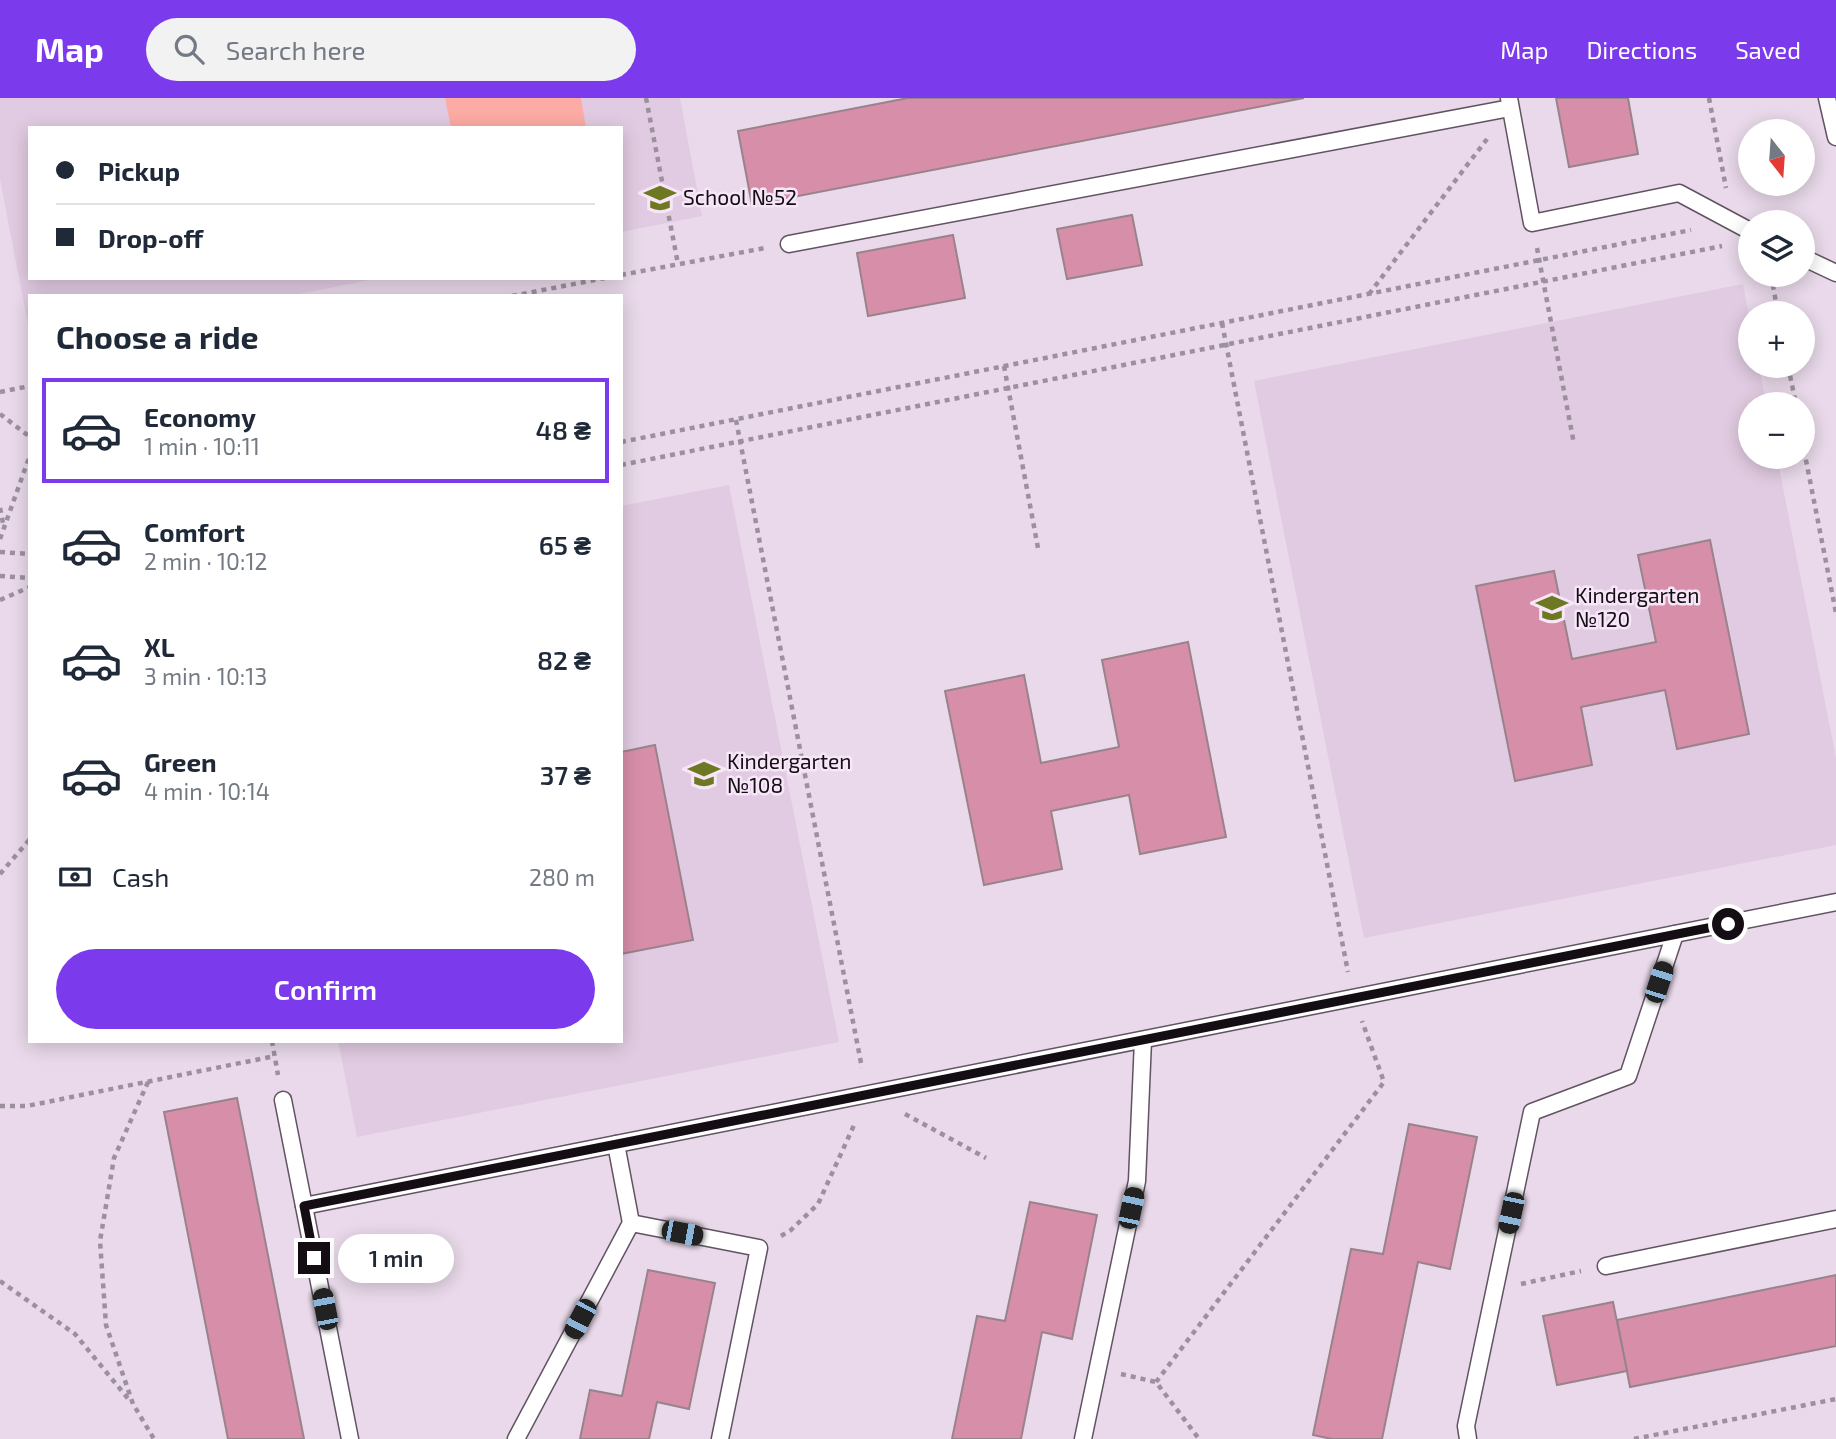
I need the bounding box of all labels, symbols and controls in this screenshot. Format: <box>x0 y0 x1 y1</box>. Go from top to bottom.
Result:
search box <box>146 18 636 81</box>
text: Map <box>35 29 104 69</box>
icon: search <box>170 30 208 68</box>
text: Search here <box>226 34 365 65</box>
text: Map <box>1500 35 1548 64</box>
text: Directions <box>1586 35 1697 64</box>
text: Saved <box>1735 35 1801 64</box>
north arrow <box>1738 119 1815 196</box>
map controls <box>1738 119 1815 469</box>
text: Pickup <box>98 155 180 186</box>
school or university icon: School №52 <box>643 181 677 215</box>
place label: School №52 <box>683 184 797 209</box>
button: layers <box>1738 210 1815 287</box>
text: Drop-off <box>98 222 203 253</box>
button: + <box>1738 301 1815 378</box>
text: Choose a ride <box>56 317 259 355</box>
button: − <box>1738 392 1815 469</box>
icon: car <box>60 399 123 462</box>
text: Economy <box>144 401 256 432</box>
text: 48 ₴ <box>536 414 591 445</box>
text: 1 min · 10:11 <box>144 432 260 460</box>
icon: car <box>60 514 123 577</box>
text: Comfort <box>144 516 245 547</box>
text: 65 ₴ <box>539 529 591 560</box>
text: 2 min · 10:12 <box>144 547 268 575</box>
place label: Kindergarten №120 <box>1575 582 1700 631</box>
school or university icon: Kindergarten №120 <box>1535 591 1569 625</box>
icon: car <box>60 629 123 692</box>
text: XL <box>144 631 175 662</box>
text: 82 ₴ <box>537 644 591 675</box>
text: 3 min · 10:13 <box>144 662 267 690</box>
icon: car <box>60 744 123 807</box>
text: Green <box>144 746 217 777</box>
place label: Kindergarten №108 <box>727 748 852 797</box>
school or university icon: Kindergarten №108 <box>687 757 721 791</box>
text: 37 ₴ <box>540 759 591 790</box>
text: 4 min · 10:14 <box>144 777 270 805</box>
icon: cash <box>56 858 94 896</box>
text: Cash <box>112 861 169 892</box>
text: 280 m <box>529 863 595 891</box>
route start <box>1712 908 1744 940</box>
button: Confirm <box>56 949 595 1029</box>
car <box>1643 959 1676 1005</box>
car <box>1117 1185 1146 1231</box>
car <box>1497 1190 1526 1236</box>
car <box>660 1219 705 1247</box>
callout: 1 min <box>338 1234 454 1282</box>
route end <box>298 1242 330 1274</box>
text: 1 min <box>369 1244 423 1272</box>
car <box>311 1286 340 1332</box>
car <box>561 1296 600 1342</box>

